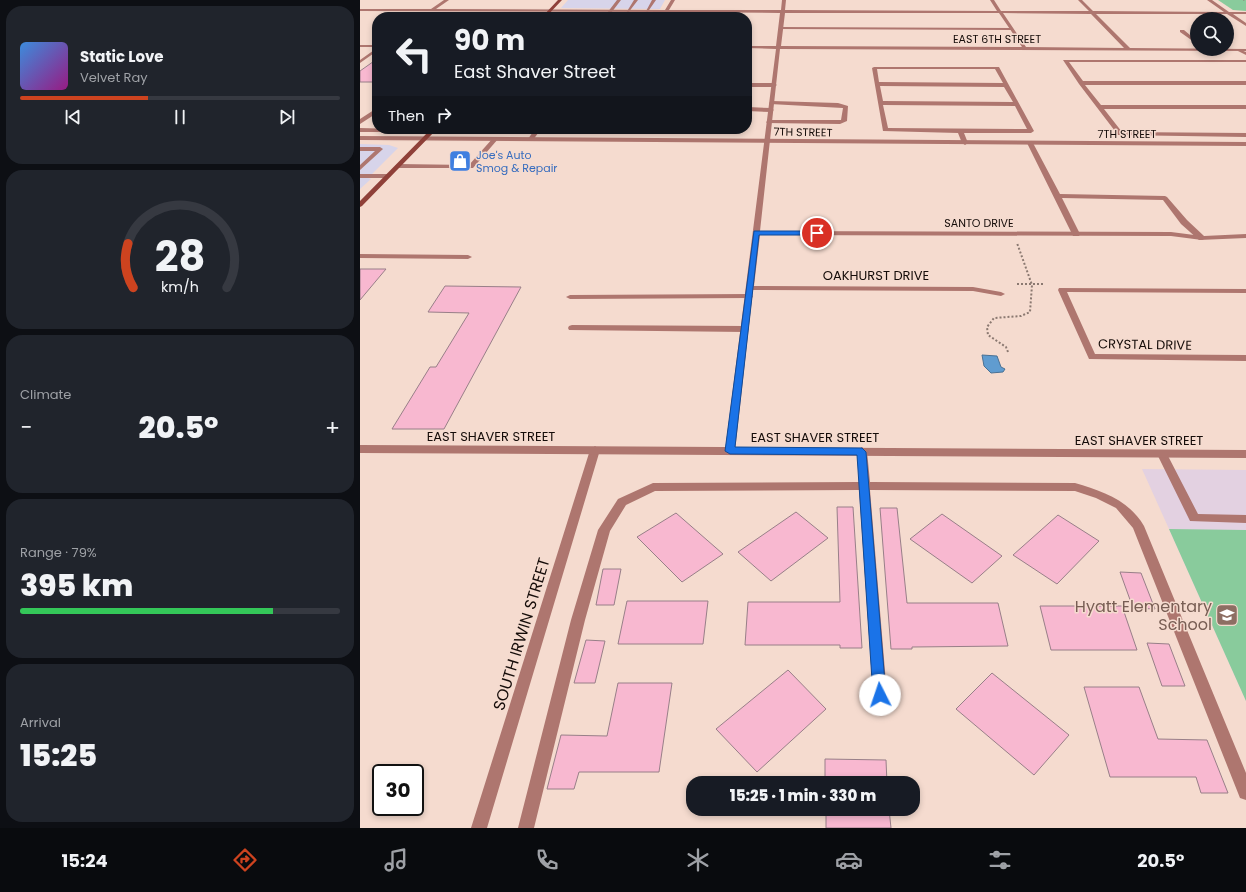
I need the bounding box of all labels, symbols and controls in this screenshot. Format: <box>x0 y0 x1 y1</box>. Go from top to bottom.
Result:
map controls <box>1190 12 1234 56</box>
button: search <box>1190 12 1234 56</box>
text: 90 m <box>454 21 525 60</box>
icon: left <box>388 28 440 80</box>
street label: EAST 6TH STREET <box>953 31 1041 47</box>
text: Static Love <box>80 46 164 67</box>
text: East Shaver Street <box>454 59 616 84</box>
text: Velvet Ray <box>80 68 148 87</box>
icon: right <box>433 104 455 126</box>
text: Then <box>388 105 425 126</box>
icon: previous <box>62 106 84 128</box>
icon: pause <box>169 106 191 128</box>
icon: next <box>276 106 298 128</box>
street label: 7TH STREET <box>773 123 833 141</box>
street label: 7TH STREET <box>1098 126 1156 142</box>
place label: Joe's Auto Smog & Repair <box>476 147 557 176</box>
shop icon: Joe's Auto Smog & Repair <box>447 148 473 174</box>
street label: SANTO DRIVE <box>944 215 1014 231</box>
pin <box>800 216 834 250</box>
icon: arrive <box>806 222 828 244</box>
text: 28 <box>155 226 205 285</box>
street label: OAKHURST DRIVE <box>823 266 929 285</box>
text: km/h <box>161 276 199 296</box>
street label: CRYSTAL DRIVE <box>1098 334 1192 355</box>
text: Climate <box>20 385 71 404</box>
text: 20.5° <box>139 406 218 449</box>
text: − <box>20 412 32 443</box>
text: + <box>325 412 340 443</box>
street label: EAST SHAVER STREET <box>427 427 555 446</box>
street label: EAST SHAVER STREET <box>751 428 879 447</box>
street label: EAST SHAVER STREET <box>1075 431 1203 450</box>
text: Range · 79% <box>20 543 97 562</box>
street label: SOUTH IRWIN STREET <box>487 555 556 713</box>
text: 395 km <box>20 564 133 607</box>
place label: Hyatt Elementary School <box>1075 595 1212 636</box>
school or university icon: Hyatt Elementary School <box>1214 602 1240 628</box>
position arrow <box>859 674 901 716</box>
text: Arrival <box>20 713 61 732</box>
text: 15:25 <box>20 734 97 777</box>
speed limit sign: 30 <box>372 764 424 816</box>
text: 15:25 · 1 min · 330 m <box>730 785 876 806</box>
icon: directions <box>231 846 259 874</box>
icon: music <box>382 846 410 874</box>
icon: phone <box>533 846 561 874</box>
icon: climate <box>684 846 712 874</box>
icon: car <box>835 846 863 874</box>
icon: filters <box>986 846 1014 874</box>
text: 15:24 <box>62 848 108 873</box>
text: 20.5° <box>1137 848 1184 873</box>

